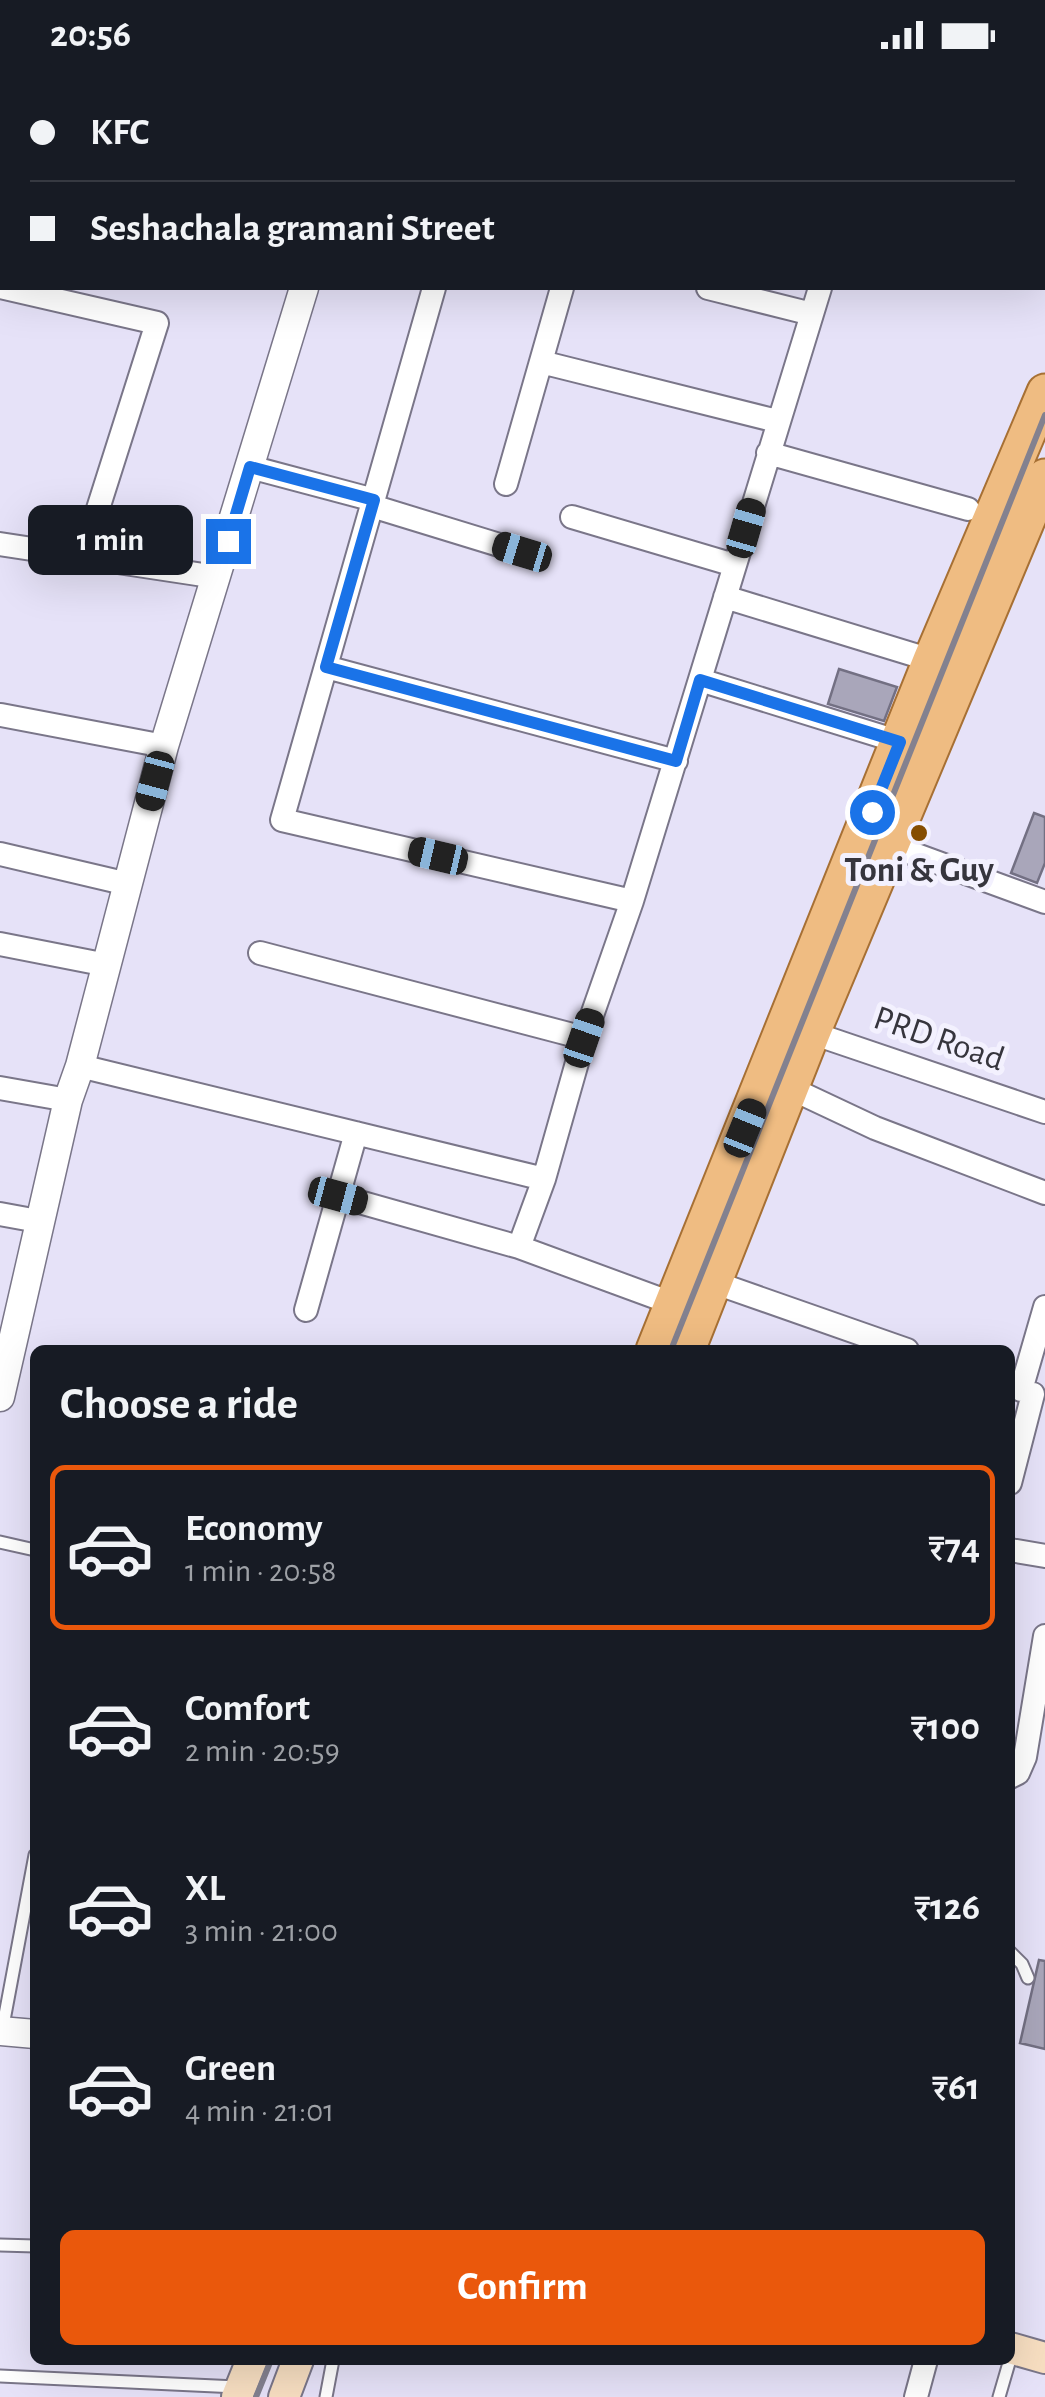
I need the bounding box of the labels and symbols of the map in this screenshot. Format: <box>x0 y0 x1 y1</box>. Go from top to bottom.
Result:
car <box>723 495 769 561</box>
callout: 1 min <box>28 506 193 576</box>
route end <box>206 519 251 564</box>
car <box>489 529 555 575</box>
car <box>133 748 177 814</box>
route start <box>850 790 895 835</box>
marker: Toni & Guy <box>908 822 930 844</box>
car <box>405 835 471 877</box>
place label: Toni & Guy <box>844 853 994 888</box>
street label: PRD Road <box>869 1000 1009 1078</box>
car <box>560 1005 608 1071</box>
car <box>720 1095 770 1161</box>
car <box>305 1174 371 1218</box>

